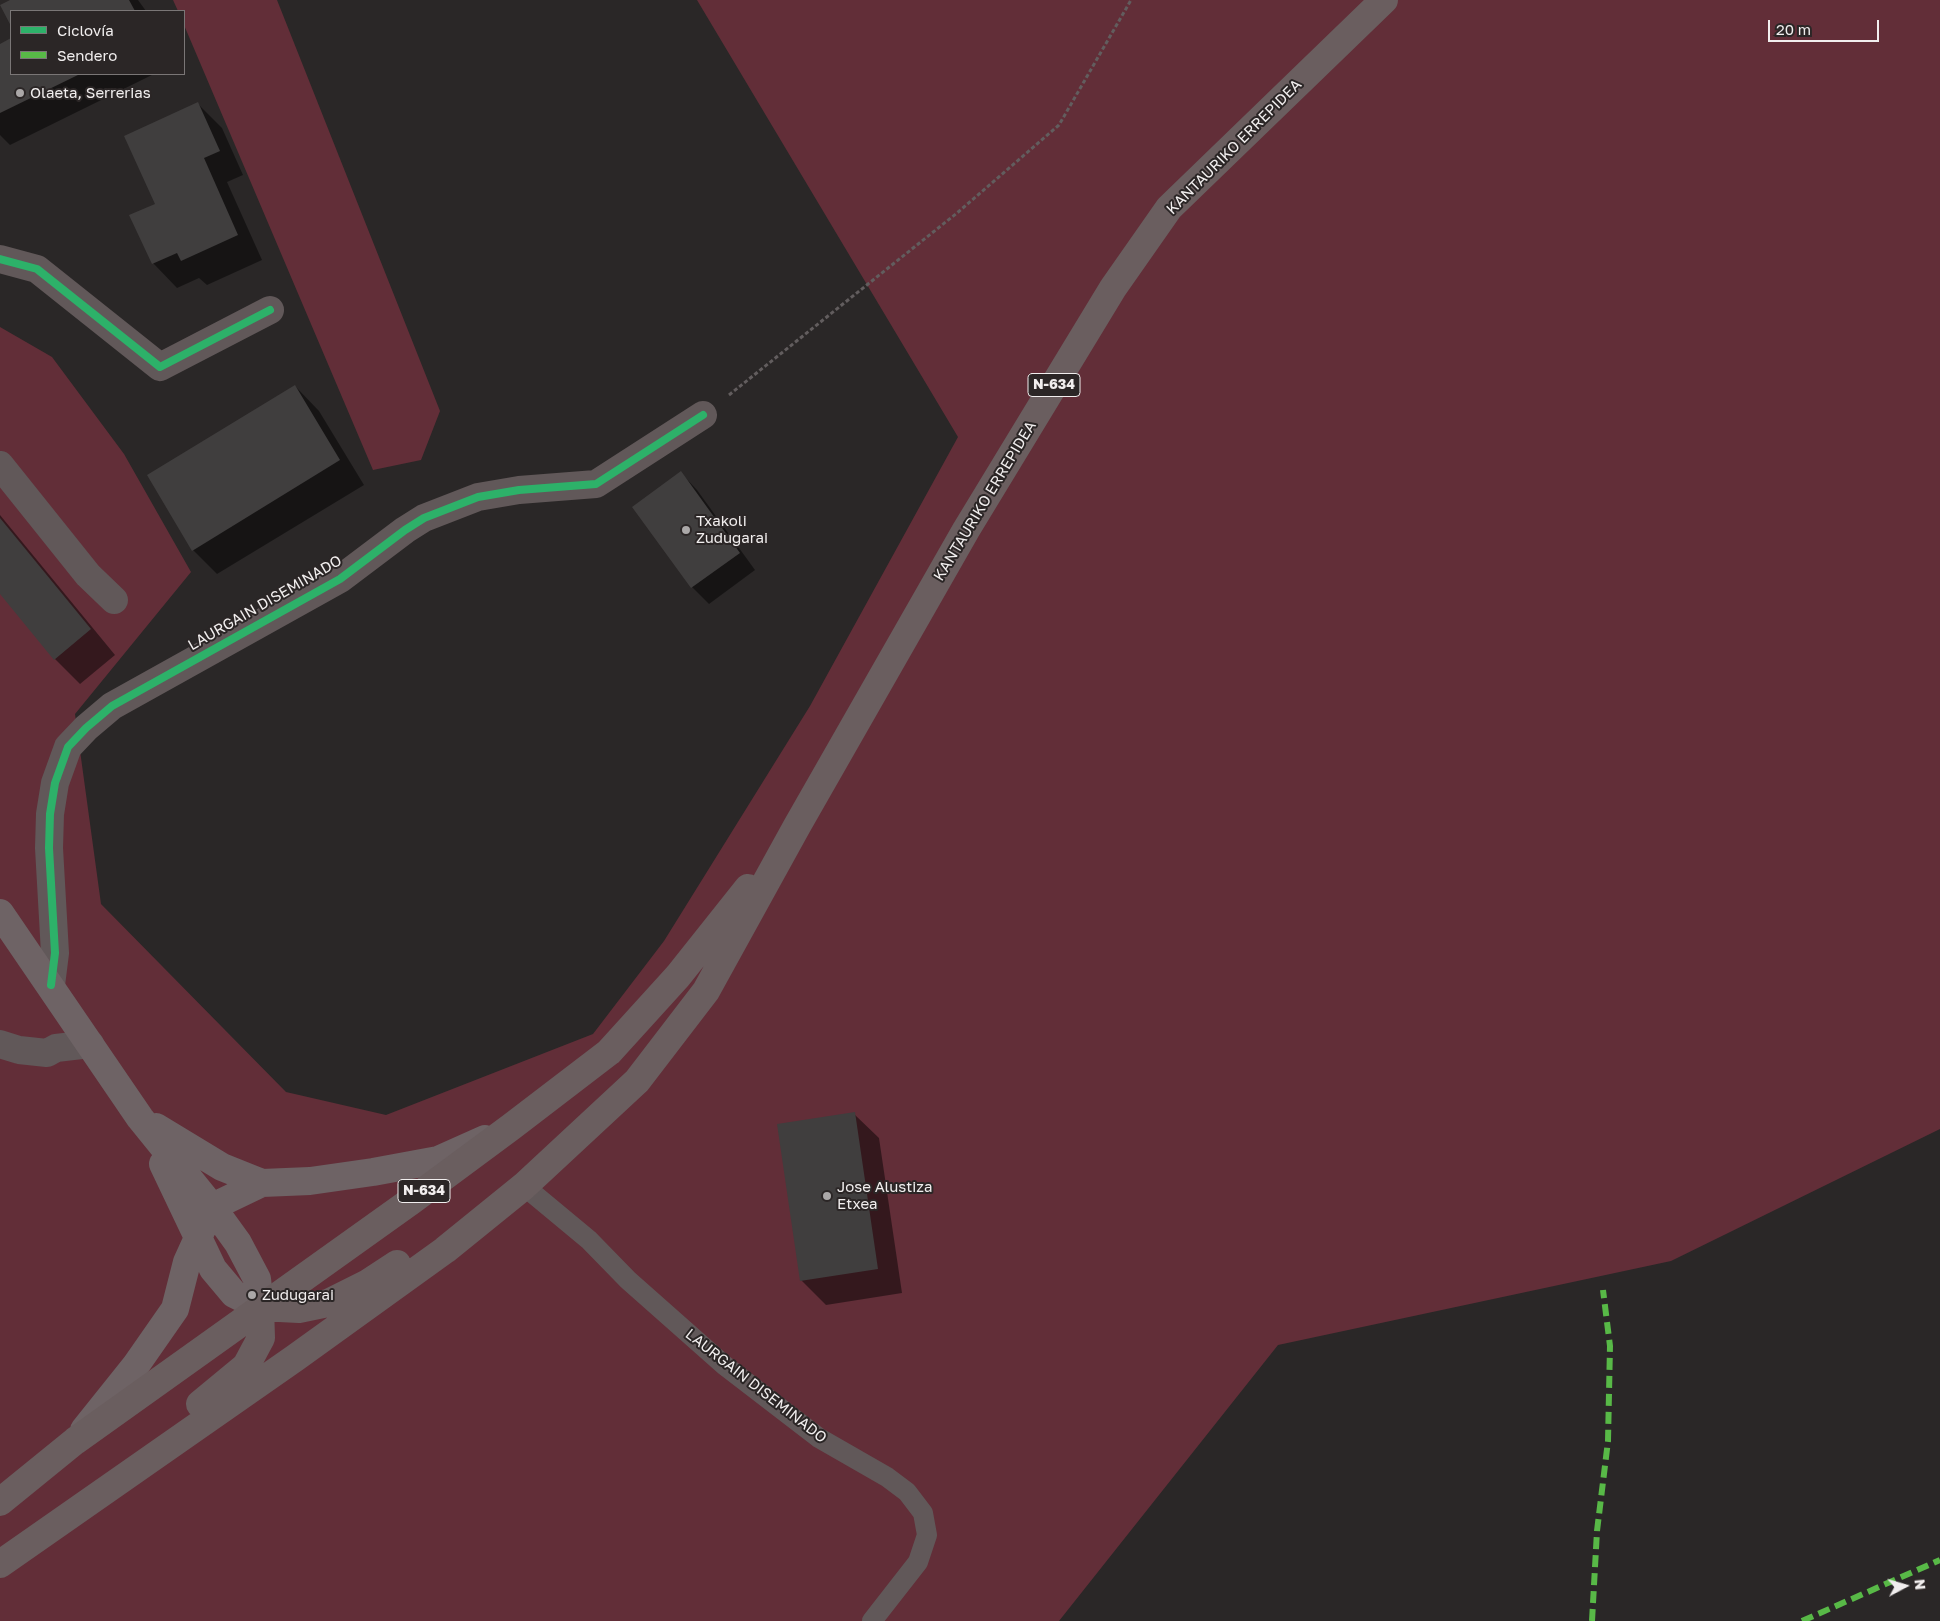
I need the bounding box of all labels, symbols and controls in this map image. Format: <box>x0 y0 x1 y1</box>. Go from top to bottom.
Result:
legend <box>10 10 185 75</box>
scale bar <box>1770 10 1881 42</box>
text: 20 m <box>1776 20 1811 38</box>
text: Ciclovía <box>57 21 114 39</box>
text: Sendero <box>57 46 117 64</box>
street label: KANTAURIKO ERREPIDEA <box>1163 76 1305 218</box>
place label: Olaeta, Serrerias <box>30 84 151 102</box>
marker: Olaeta, Serrerias <box>14 87 26 99</box>
road number: N-634 <box>1028 374 1080 396</box>
street label: KANTAURIKO ERREPIDEA <box>930 418 1040 584</box>
place label: Txakoli Zudugarai <box>696 512 768 547</box>
marker: Txakoli Zudugarai <box>680 524 692 536</box>
street label: LAURGAIN DISEMINADO <box>185 552 345 654</box>
place label: Jose Alustiza Etxea <box>837 1178 932 1213</box>
road number: N-634 <box>398 1180 450 1202</box>
marker: Jose Alustiza Etxea <box>821 1190 833 1202</box>
place label: Zudugarai <box>262 1286 334 1304</box>
marker: Zudugarai <box>246 1289 258 1301</box>
street label: LAURGAIN DISEMINADO <box>682 1325 830 1447</box>
north arrow <box>1880 1561 1930 1611</box>
text: N <box>1911 1578 1929 1591</box>

